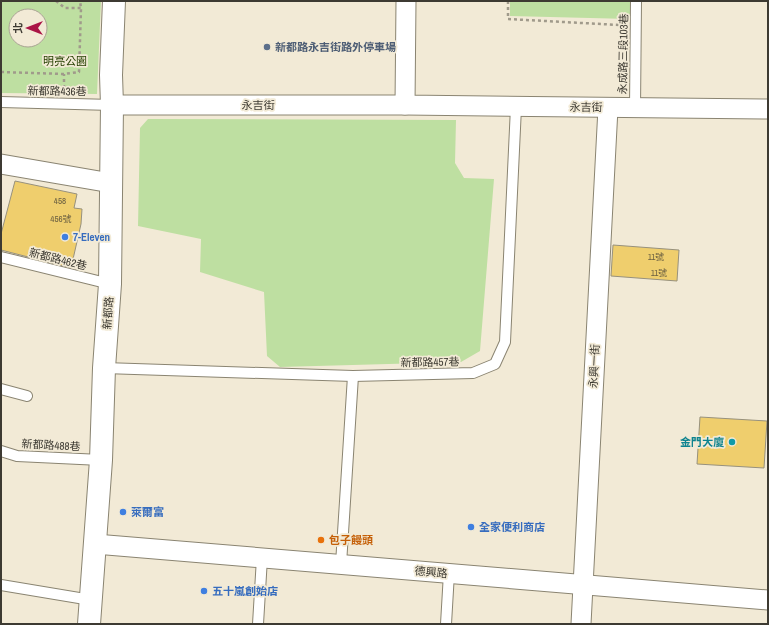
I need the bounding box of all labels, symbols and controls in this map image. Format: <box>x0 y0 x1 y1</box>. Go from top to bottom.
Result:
north arrow <box>8 8 48 48</box>
street label: 永成路三段103巷 <box>615 13 631 95</box>
text: 北 <box>11 23 25 34</box>
place label: 新都路永吉街路外停車場 <box>275 40 396 54</box>
marker: 新都路永吉街路外停車場 <box>262 42 272 52</box>
park label: 明亮公園 <box>43 54 87 68</box>
street label: 新都路436巷 <box>27 83 87 99</box>
street label: 永吉街 <box>242 98 275 112</box>
street label: 永吉街 <box>569 100 603 114</box>
house number: 458 <box>54 195 66 207</box>
house number: 456號 <box>50 213 72 225</box>
place label: 7-Eleven <box>73 230 110 244</box>
marker: 7-Eleven <box>60 232 70 242</box>
street label: 新都路462巷 <box>28 245 88 273</box>
house number: 11號 <box>648 251 664 263</box>
house number: 11號 <box>651 267 667 279</box>
street label: 新都路 <box>100 296 116 330</box>
street label: 永興一街 <box>586 344 602 388</box>
street label: 新都路457巷 <box>400 354 460 370</box>
place label: 金門大廈 <box>680 435 724 449</box>
street label: 新都路488巷 <box>21 436 81 454</box>
marker: 金門大廈 <box>727 437 737 447</box>
place label: 萊爾富 <box>131 505 164 519</box>
marker: 萊爾富 <box>118 507 128 517</box>
place label: 全家便利商店 <box>479 520 545 534</box>
marker: 全家便利商店 <box>466 522 476 532</box>
place label: 包子饅頭 <box>329 533 373 547</box>
marker: 包子饅頭 <box>316 535 326 545</box>
street label: 德興路 <box>414 564 448 580</box>
place label: 五十嵐創始店 <box>212 584 278 598</box>
marker: 五十嵐創始店 <box>199 586 209 596</box>

